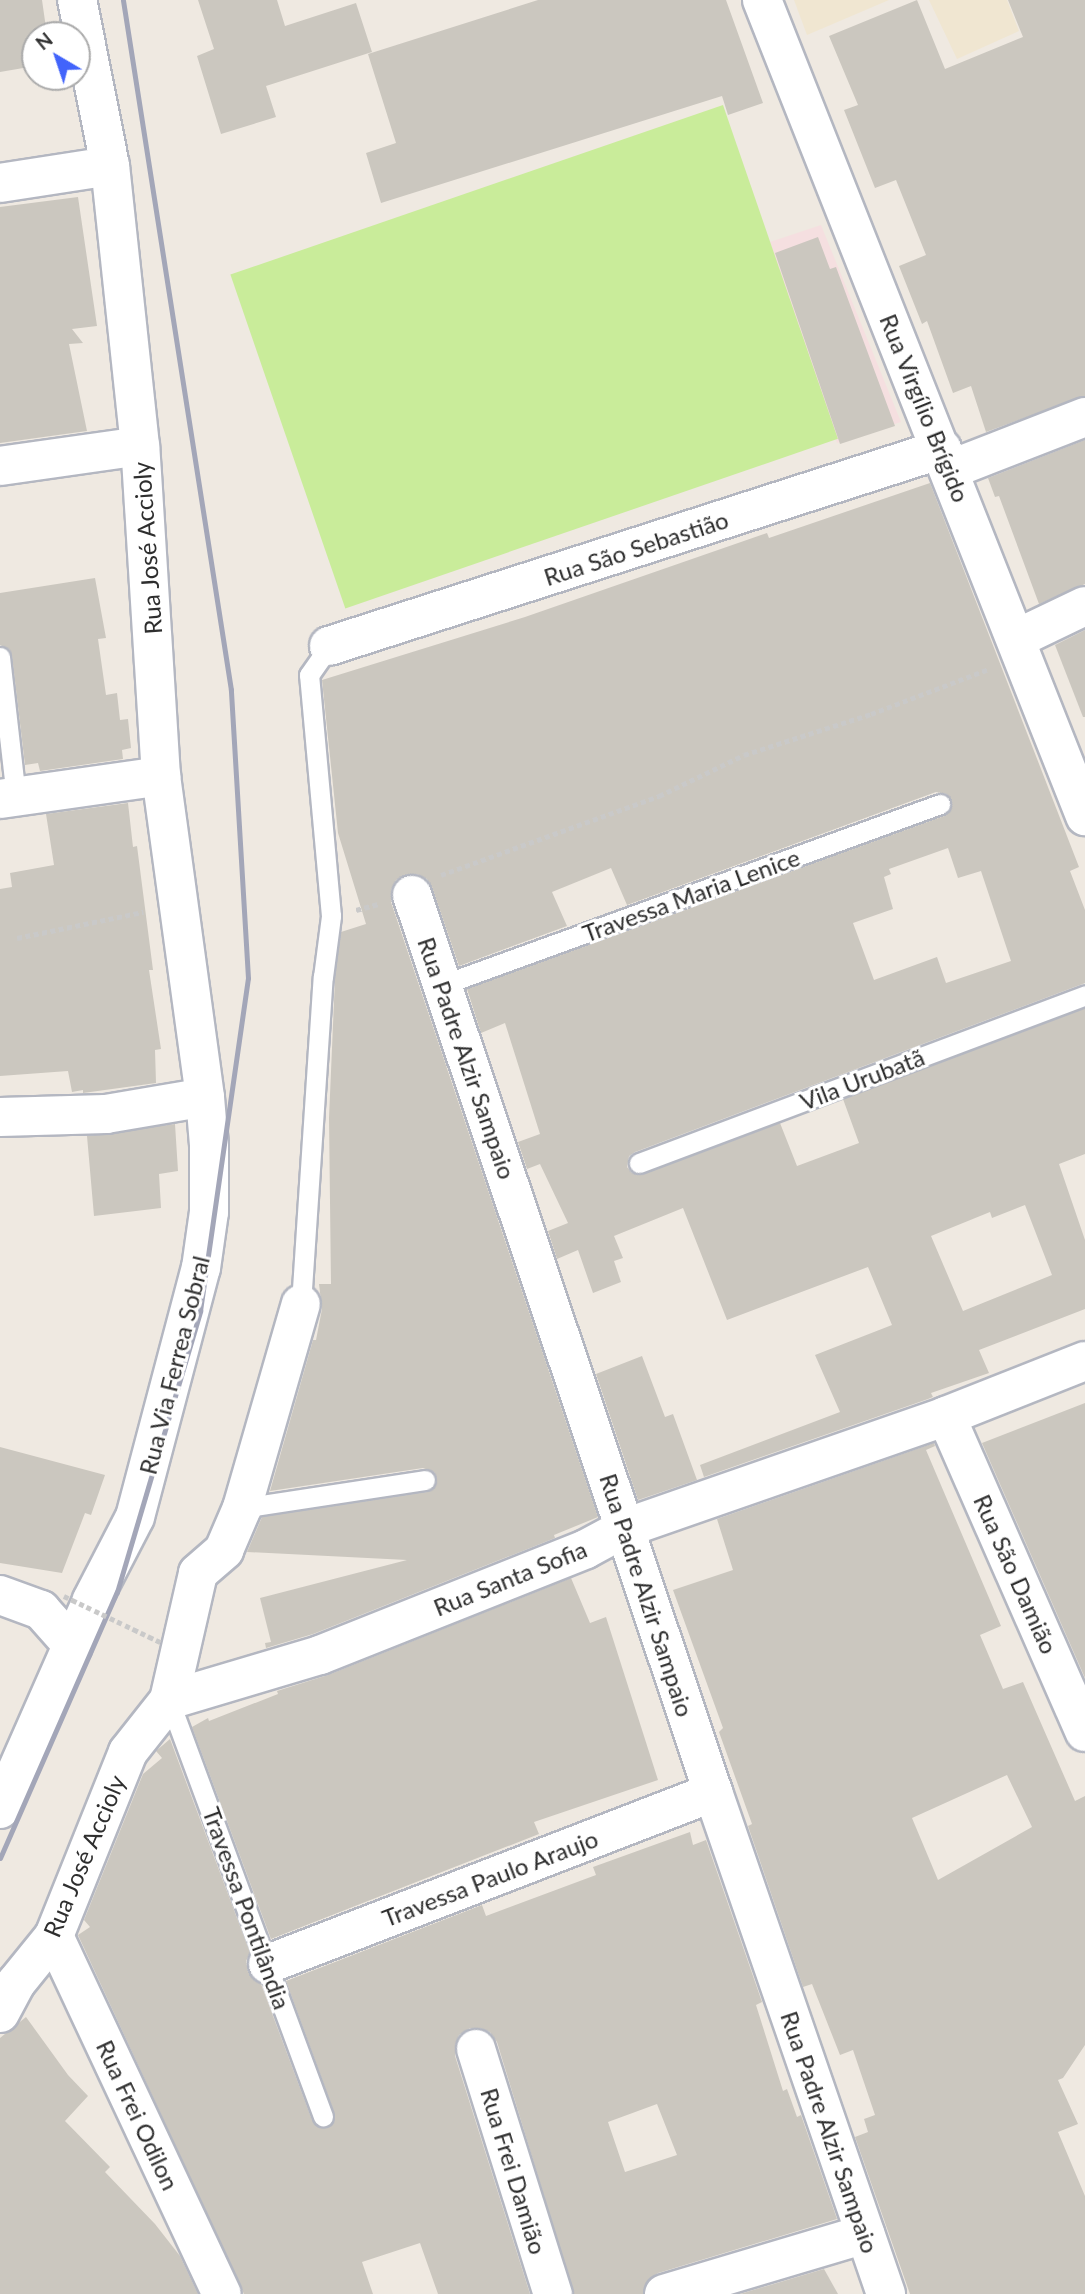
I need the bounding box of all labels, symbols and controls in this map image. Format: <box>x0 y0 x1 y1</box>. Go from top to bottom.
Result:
north arrow <box>21 21 91 91</box>
text: N <box>31 27 57 54</box>
street label: Rua Virgílio Brígido <box>874 309 976 507</box>
street label: Rua José Accioly <box>127 460 167 636</box>
street label: Rua São Sebastião <box>540 505 732 591</box>
street label: Travessa Maria Lenice <box>579 842 803 948</box>
street label: Rua Padre Alzir Sampaio <box>412 933 522 1183</box>
street label: Vila Urubatã <box>796 1042 928 1116</box>
street label: Rua Via Ferrea Sobral <box>133 1252 215 1478</box>
street label: Rua Padre Alzir Sampaio <box>594 1469 700 1721</box>
street label: Rua São Damião <box>968 1490 1064 1658</box>
street label: Rua Santa Sofia <box>429 1534 591 1622</box>
street label: Rua José Accioly <box>37 1770 131 1942</box>
street label: Travessa Pontilândia <box>197 1803 297 2013</box>
street label: Travessa Paulo Araujo <box>378 1823 602 1933</box>
street label: Rua Padre Alzir Sampaio <box>775 2007 885 2257</box>
street label: Rua Frei Odilon <box>91 2035 185 2195</box>
street label: Rua Frei Damião <box>475 2084 553 2258</box>

